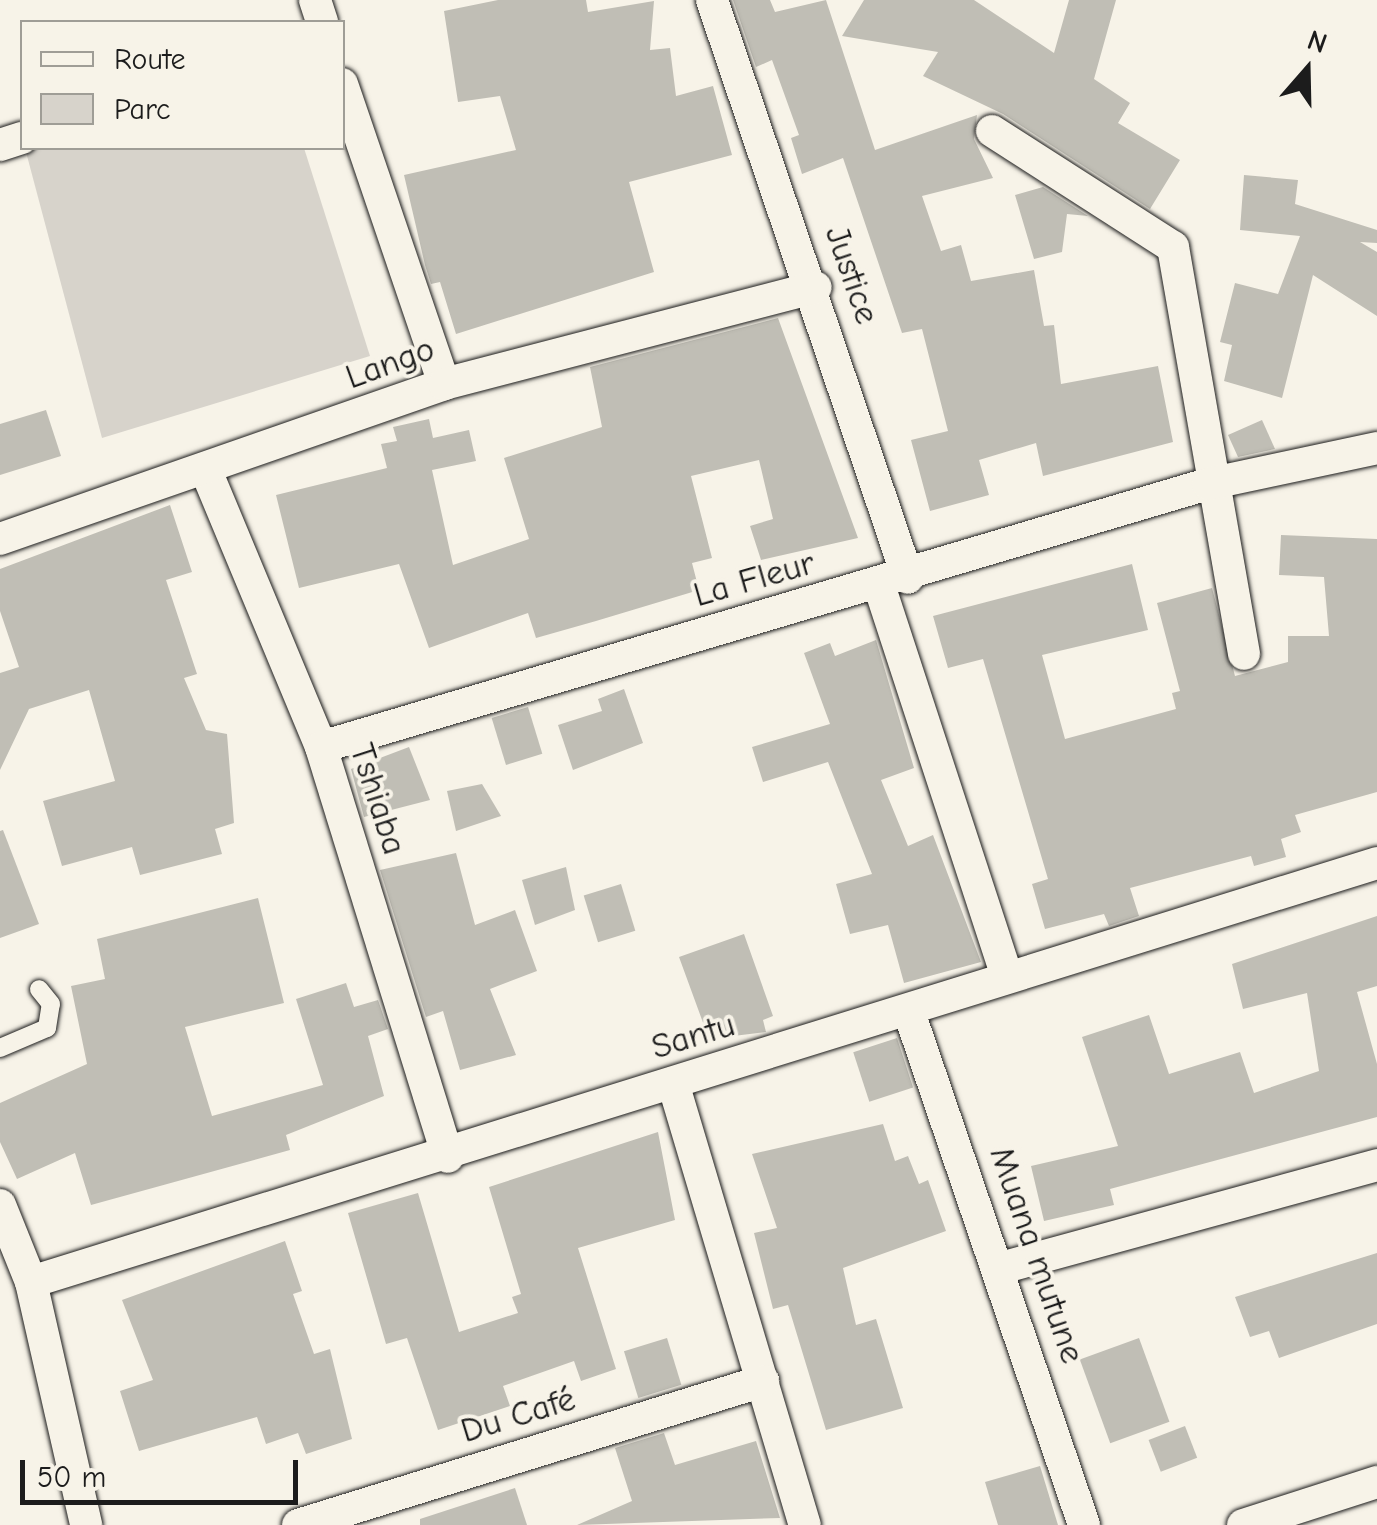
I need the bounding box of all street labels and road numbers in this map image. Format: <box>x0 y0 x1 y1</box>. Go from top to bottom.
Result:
street label: Justice <box>816 221 888 329</box>
street label: Lango <box>340 328 440 398</box>
street label: La Fleur <box>689 542 819 616</box>
street label: Tshiaba <box>340 738 416 860</box>
street label: Santu <box>646 1004 740 1068</box>
street label: Muana mutune <box>980 1141 1094 1369</box>
street label: Du Café <box>456 1378 580 1452</box>

